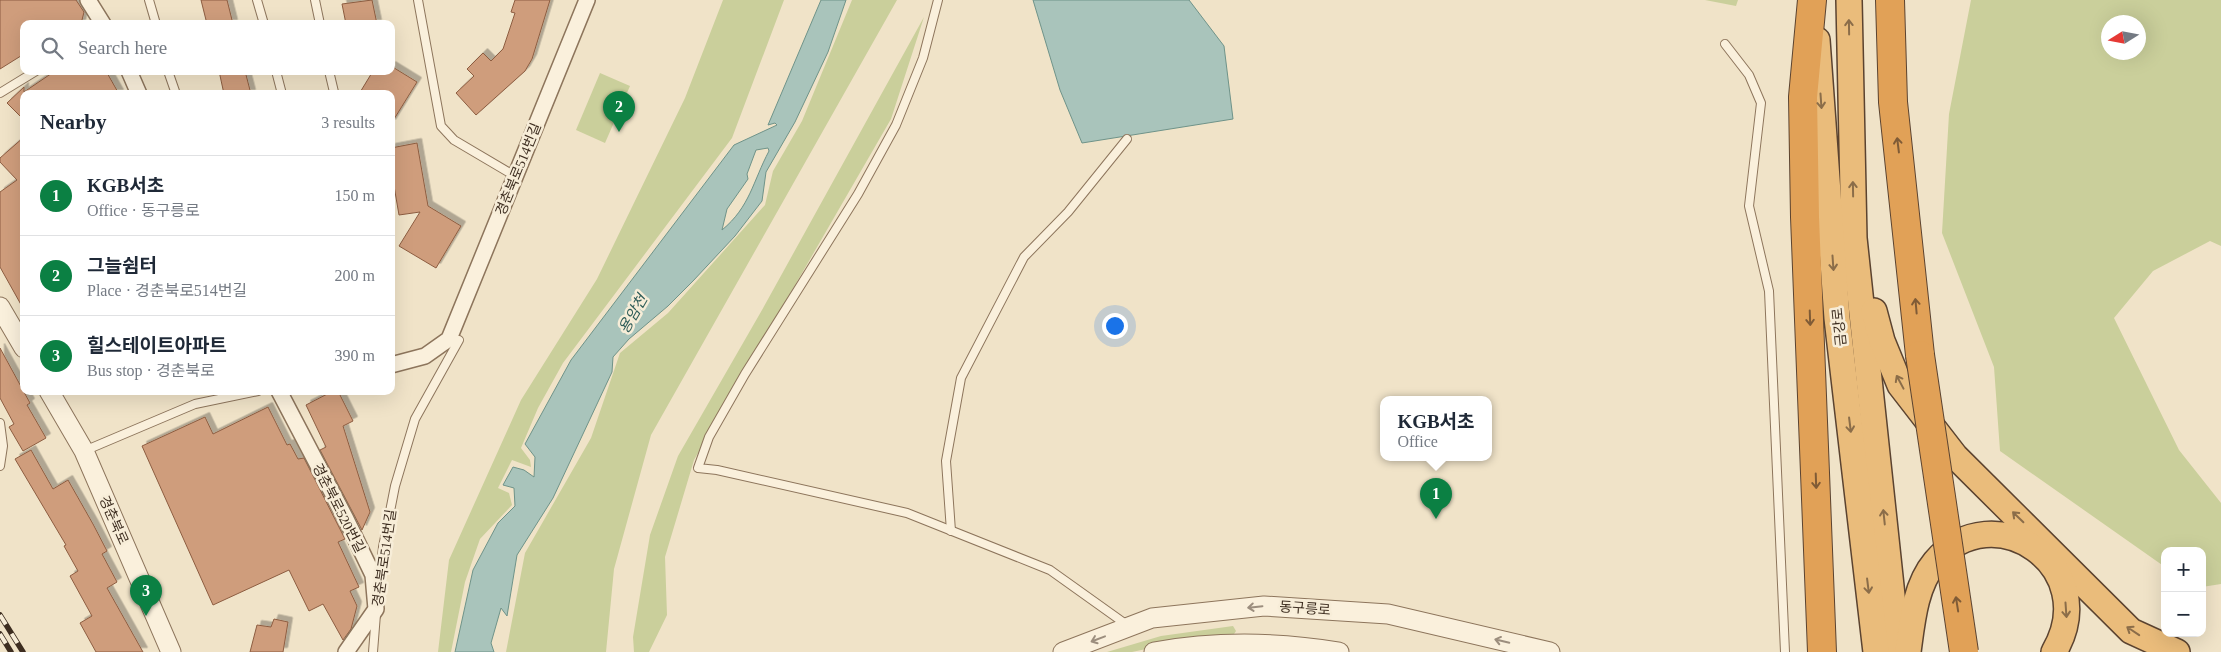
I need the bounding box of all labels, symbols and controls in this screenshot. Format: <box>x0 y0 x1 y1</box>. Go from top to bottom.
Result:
north arrow <box>2101 15 2146 60</box>
one-way arrow <box>1845 19 1854 35</box>
search box <box>20 20 395 75</box>
icon: search <box>38 34 66 62</box>
text: Search here <box>78 37 167 58</box>
pin: 2 <box>603 91 635 132</box>
one-way arrow <box>1816 93 1826 109</box>
text: Nearby <box>40 110 107 134</box>
text: 3 results <box>321 114 375 131</box>
street label: 경춘북로514번길 <box>493 121 544 218</box>
one-way arrow <box>1893 137 1903 153</box>
text: KGB서초 <box>87 175 164 196</box>
one-way arrow <box>1848 182 1858 198</box>
text: 1 <box>52 187 60 204</box>
text: 150 m <box>335 187 375 204</box>
text: Office · 동구릉로 <box>87 202 200 219</box>
text: 그늘쉼터 <box>87 255 157 276</box>
one-way arrow <box>1829 255 1838 271</box>
text: 2 <box>52 267 60 284</box>
text: 200 m <box>335 267 375 284</box>
text: Place · 경춘북로514번길 <box>87 282 247 299</box>
water label: 용암천 <box>616 290 651 336</box>
one-way arrow <box>1911 298 1921 314</box>
street label: 금강로 <box>1830 307 1849 347</box>
one-way arrow <box>1805 310 1814 326</box>
your location <box>1102 313 1128 339</box>
text: 힐스테이트아파트 <box>87 335 227 356</box>
text: 3 <box>52 347 60 364</box>
text: 390 m <box>335 347 375 364</box>
text: Bus stop · 경춘북로 <box>87 362 215 379</box>
one-way arrow <box>1895 375 1904 390</box>
popup <box>1380 396 1492 461</box>
text: KGB서초 <box>1397 411 1475 432</box>
one-way arrow <box>1845 416 1855 432</box>
text: Office <box>1397 433 1438 450</box>
street label: 경춘북로520번길 <box>310 461 368 555</box>
one-way arrow <box>1811 472 1821 488</box>
pin: 1 <box>1420 478 1452 519</box>
street label: 경춘북로 <box>96 494 131 547</box>
street label: 경춘북로514번길 <box>370 508 399 608</box>
one-way arrow <box>1879 509 1888 525</box>
one-way arrow <box>2011 511 2024 523</box>
map controls <box>2161 547 2206 637</box>
button: + <box>2161 547 2206 592</box>
pin: 3 <box>130 575 162 616</box>
one-way arrow <box>1863 578 1873 594</box>
button: − <box>2161 592 2206 637</box>
one-way arrow <box>1951 596 1961 612</box>
street label: 동구릉로 <box>1279 599 1331 618</box>
one-way arrow <box>1248 602 1264 611</box>
one-way arrow <box>2061 602 2070 618</box>
one-way arrow <box>2126 626 2140 636</box>
one-way arrow <box>1090 635 1105 644</box>
one-way arrow <box>1495 636 1511 645</box>

